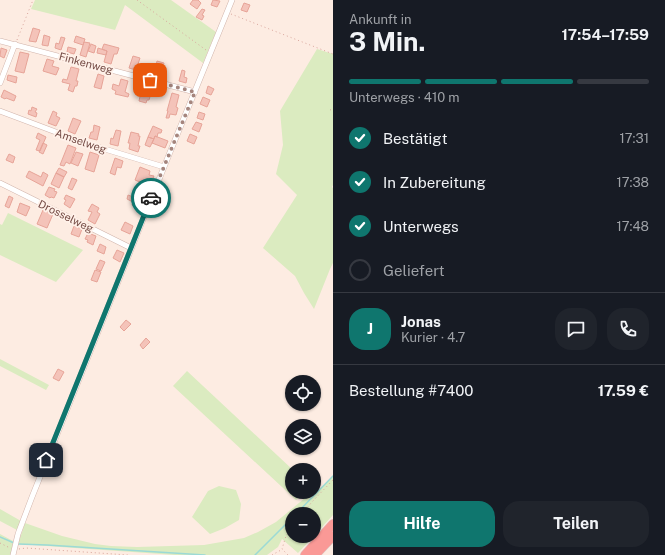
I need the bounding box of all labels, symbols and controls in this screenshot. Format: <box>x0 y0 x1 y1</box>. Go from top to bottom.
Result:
text: Ankunft in <box>349 12 412 27</box>
text: 3 Min. <box>349 26 425 57</box>
text: 17:54–17:59 <box>561 26 649 43</box>
street label: Finkenweg <box>58 50 115 76</box>
pin <box>133 63 167 97</box>
icon: bag <box>139 69 161 91</box>
text: Unterwegs · 410 m <box>349 90 460 105</box>
street label: Amselweg <box>54 127 108 155</box>
icon: check <box>349 127 371 149</box>
text: Bestätigt <box>383 130 447 147</box>
text: 17:31 <box>619 131 649 146</box>
icon: check <box>349 171 371 193</box>
text: In Zubereitung <box>383 174 486 191</box>
text: 17:38 <box>616 175 649 190</box>
courier <box>131 178 171 218</box>
icon: car <box>140 187 162 209</box>
street label: Drosselweg <box>36 197 96 235</box>
icon: check <box>349 215 371 237</box>
text: Unterwegs <box>383 218 459 235</box>
text: 17:48 <box>616 219 649 234</box>
text: Geliefert <box>383 262 445 279</box>
button: chat <box>555 308 597 350</box>
button: phone <box>607 308 649 350</box>
text: Jonas <box>401 313 441 330</box>
text: J <box>367 320 373 337</box>
text: Kurier · 4.7 <box>401 330 465 345</box>
map controls <box>285 375 321 543</box>
button: locate <box>285 375 321 411</box>
text: Bestellung #7400 <box>349 382 474 399</box>
text: 17.59 € <box>598 382 649 399</box>
button: layers <box>285 419 321 455</box>
pin <box>29 443 63 477</box>
icon: home <box>35 449 57 471</box>
button: + <box>285 463 321 499</box>
button: Hilfe <box>349 501 495 547</box>
button: Teilen <box>503 501 649 547</box>
button: − <box>285 507 321 543</box>

